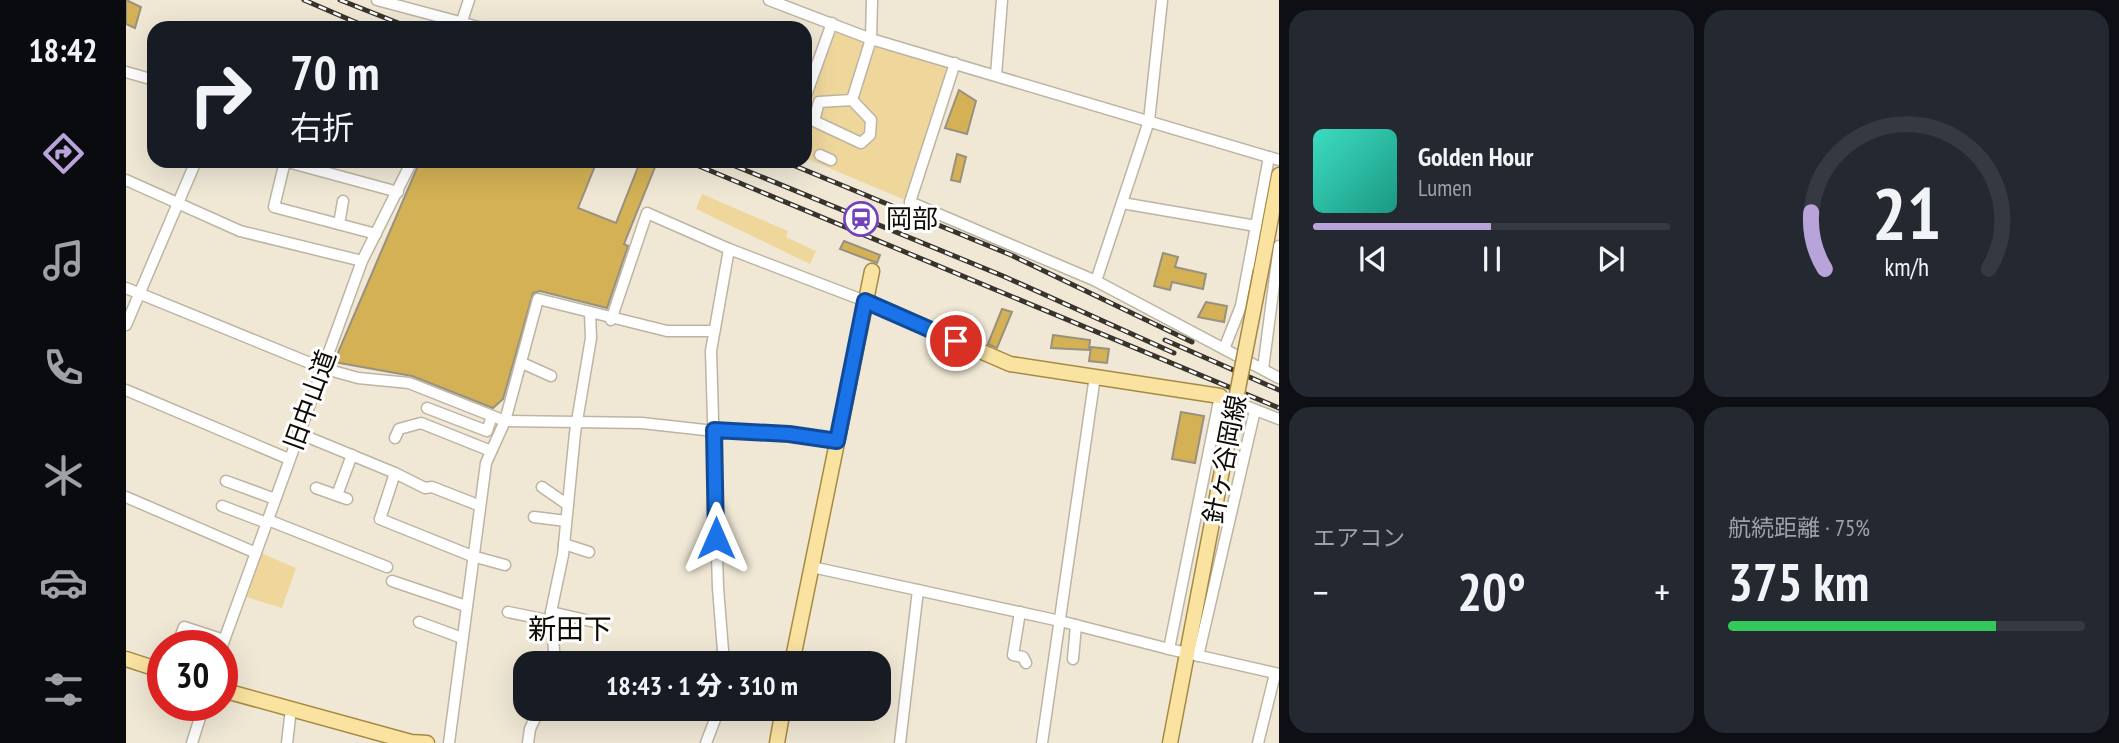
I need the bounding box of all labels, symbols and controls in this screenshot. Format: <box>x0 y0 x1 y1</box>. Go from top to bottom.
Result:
text: 18:42 <box>28 29 98 71</box>
text: 70 m <box>290 40 379 104</box>
icon: right <box>175 49 266 140</box>
text: 右折 <box>290 106 354 148</box>
icon: directions <box>39 129 88 178</box>
text: Golden Hour <box>1418 140 1533 173</box>
text: 21 <box>1872 166 1941 260</box>
text: Lumen <box>1418 173 1472 202</box>
station icon: 岡部 <box>842 200 880 238</box>
place label: 岡部 <box>886 202 938 235</box>
icon: music <box>39 236 88 285</box>
icon: previous <box>1354 240 1392 278</box>
icon: pause <box>1473 240 1511 278</box>
icon: next <box>1592 240 1630 278</box>
text: km/h <box>1884 251 1929 283</box>
pin <box>926 311 986 371</box>
icon: arrive <box>937 322 975 360</box>
icon: phone <box>39 343 88 392</box>
street label: 旧中山道 <box>276 345 343 454</box>
street label: 針ヶ谷岡線 <box>1196 392 1253 526</box>
icon: climate <box>39 451 88 500</box>
position arrow <box>679 501 753 575</box>
text: 航続距離 · 75% <box>1728 513 1870 542</box>
text: エアコン <box>1313 523 1405 552</box>
text: 375 km <box>1728 548 1869 615</box>
icon: car <box>39 558 88 607</box>
text: 20° <box>1457 558 1526 625</box>
text: − <box>1313 567 1329 616</box>
text: + <box>1654 567 1670 616</box>
district label: 新田下 <box>528 610 612 647</box>
speed limit sign: 30 <box>147 630 238 721</box>
icon: filters <box>39 665 88 714</box>
text: 18:43 · 1 分 · 310 m <box>606 669 798 702</box>

